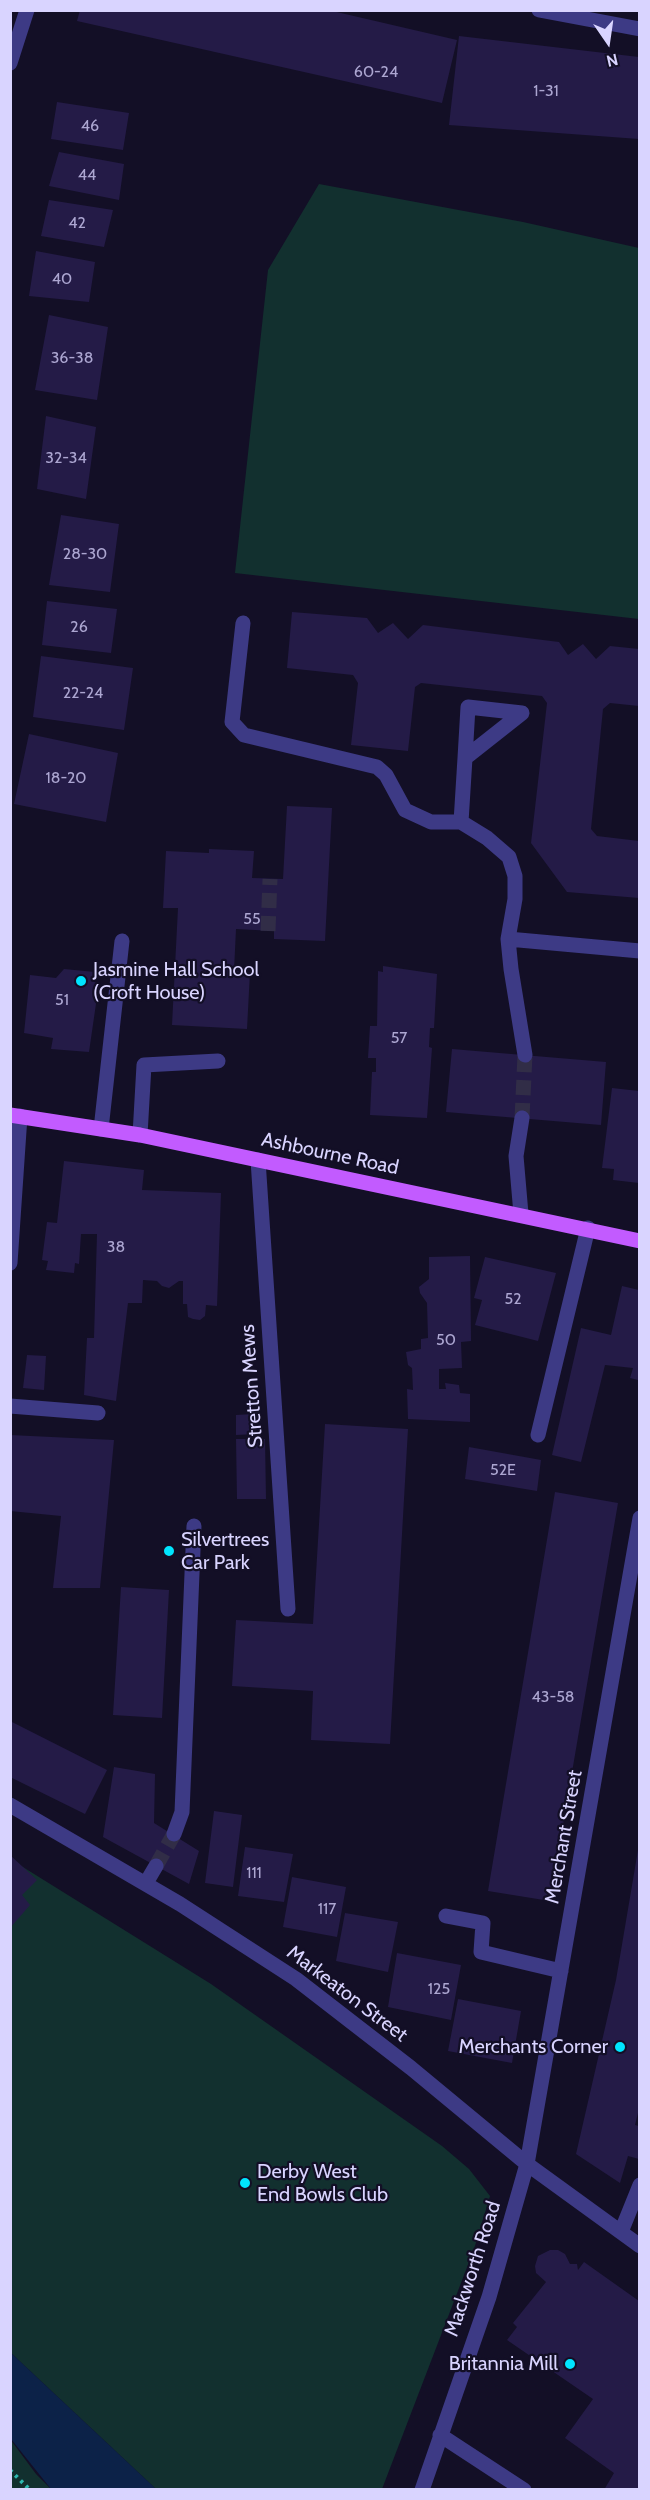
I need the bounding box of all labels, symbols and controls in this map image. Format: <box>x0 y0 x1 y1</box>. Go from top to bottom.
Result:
north arrow <box>578 12 638 72</box>
text: N <box>605 49 620 71</box>
house number: 60-24 <box>354 62 398 82</box>
house number: 1-31 <box>533 81 559 101</box>
house number: 46 <box>81 116 99 136</box>
house number: 44 <box>78 165 96 185</box>
house number: 42 <box>68 213 86 233</box>
house number: 40 <box>52 269 72 289</box>
house number: 36-38 <box>51 348 93 368</box>
house number: 32-34 <box>45 448 87 468</box>
house number: 28-30 <box>63 544 107 564</box>
house number: 26 <box>70 617 88 637</box>
house number: 22-24 <box>63 683 103 703</box>
house number: 18-20 <box>46 768 86 788</box>
house number: 55 <box>243 909 261 929</box>
place label: Jasmine Hall School (Croft House) <box>93 958 259 1005</box>
marker: Jasmine Hall School (Croft House) <box>74 974 88 988</box>
house number: 51 <box>55 990 69 1010</box>
house number: 57 <box>391 1028 407 1048</box>
street label: Ashbourne Road <box>259 1128 401 1180</box>
house number: 38 <box>107 1237 125 1257</box>
house number: 52 <box>504 1289 522 1309</box>
street label: Stretton Mews <box>236 1324 268 1448</box>
house number: 50 <box>436 1330 456 1350</box>
house number: 52E <box>490 1460 516 1480</box>
place label: Silvertrees Car Park <box>181 1528 269 1575</box>
marker: Silvertrees Car Park <box>162 1544 176 1558</box>
house number: 43-58 <box>531 1687 575 1707</box>
street label: Merchant Street <box>540 1768 588 1906</box>
house number: 111 <box>246 1863 262 1883</box>
house number: 117 <box>318 1899 336 1919</box>
street label: Markeaton Street <box>282 1941 412 2047</box>
house number: 125 <box>428 1979 450 1999</box>
place label: Merchants Corner <box>459 2035 608 2059</box>
marker: Merchants Corner <box>613 2040 627 2054</box>
place label: Derby West End Bowls Club <box>257 2160 388 2207</box>
marker: Derby West End Bowls Club <box>238 2176 252 2190</box>
street label: Mackworth Road <box>440 2198 506 2340</box>
place label: Britannia Mill <box>449 2352 558 2376</box>
marker: Britannia Mill <box>563 2357 577 2371</box>

